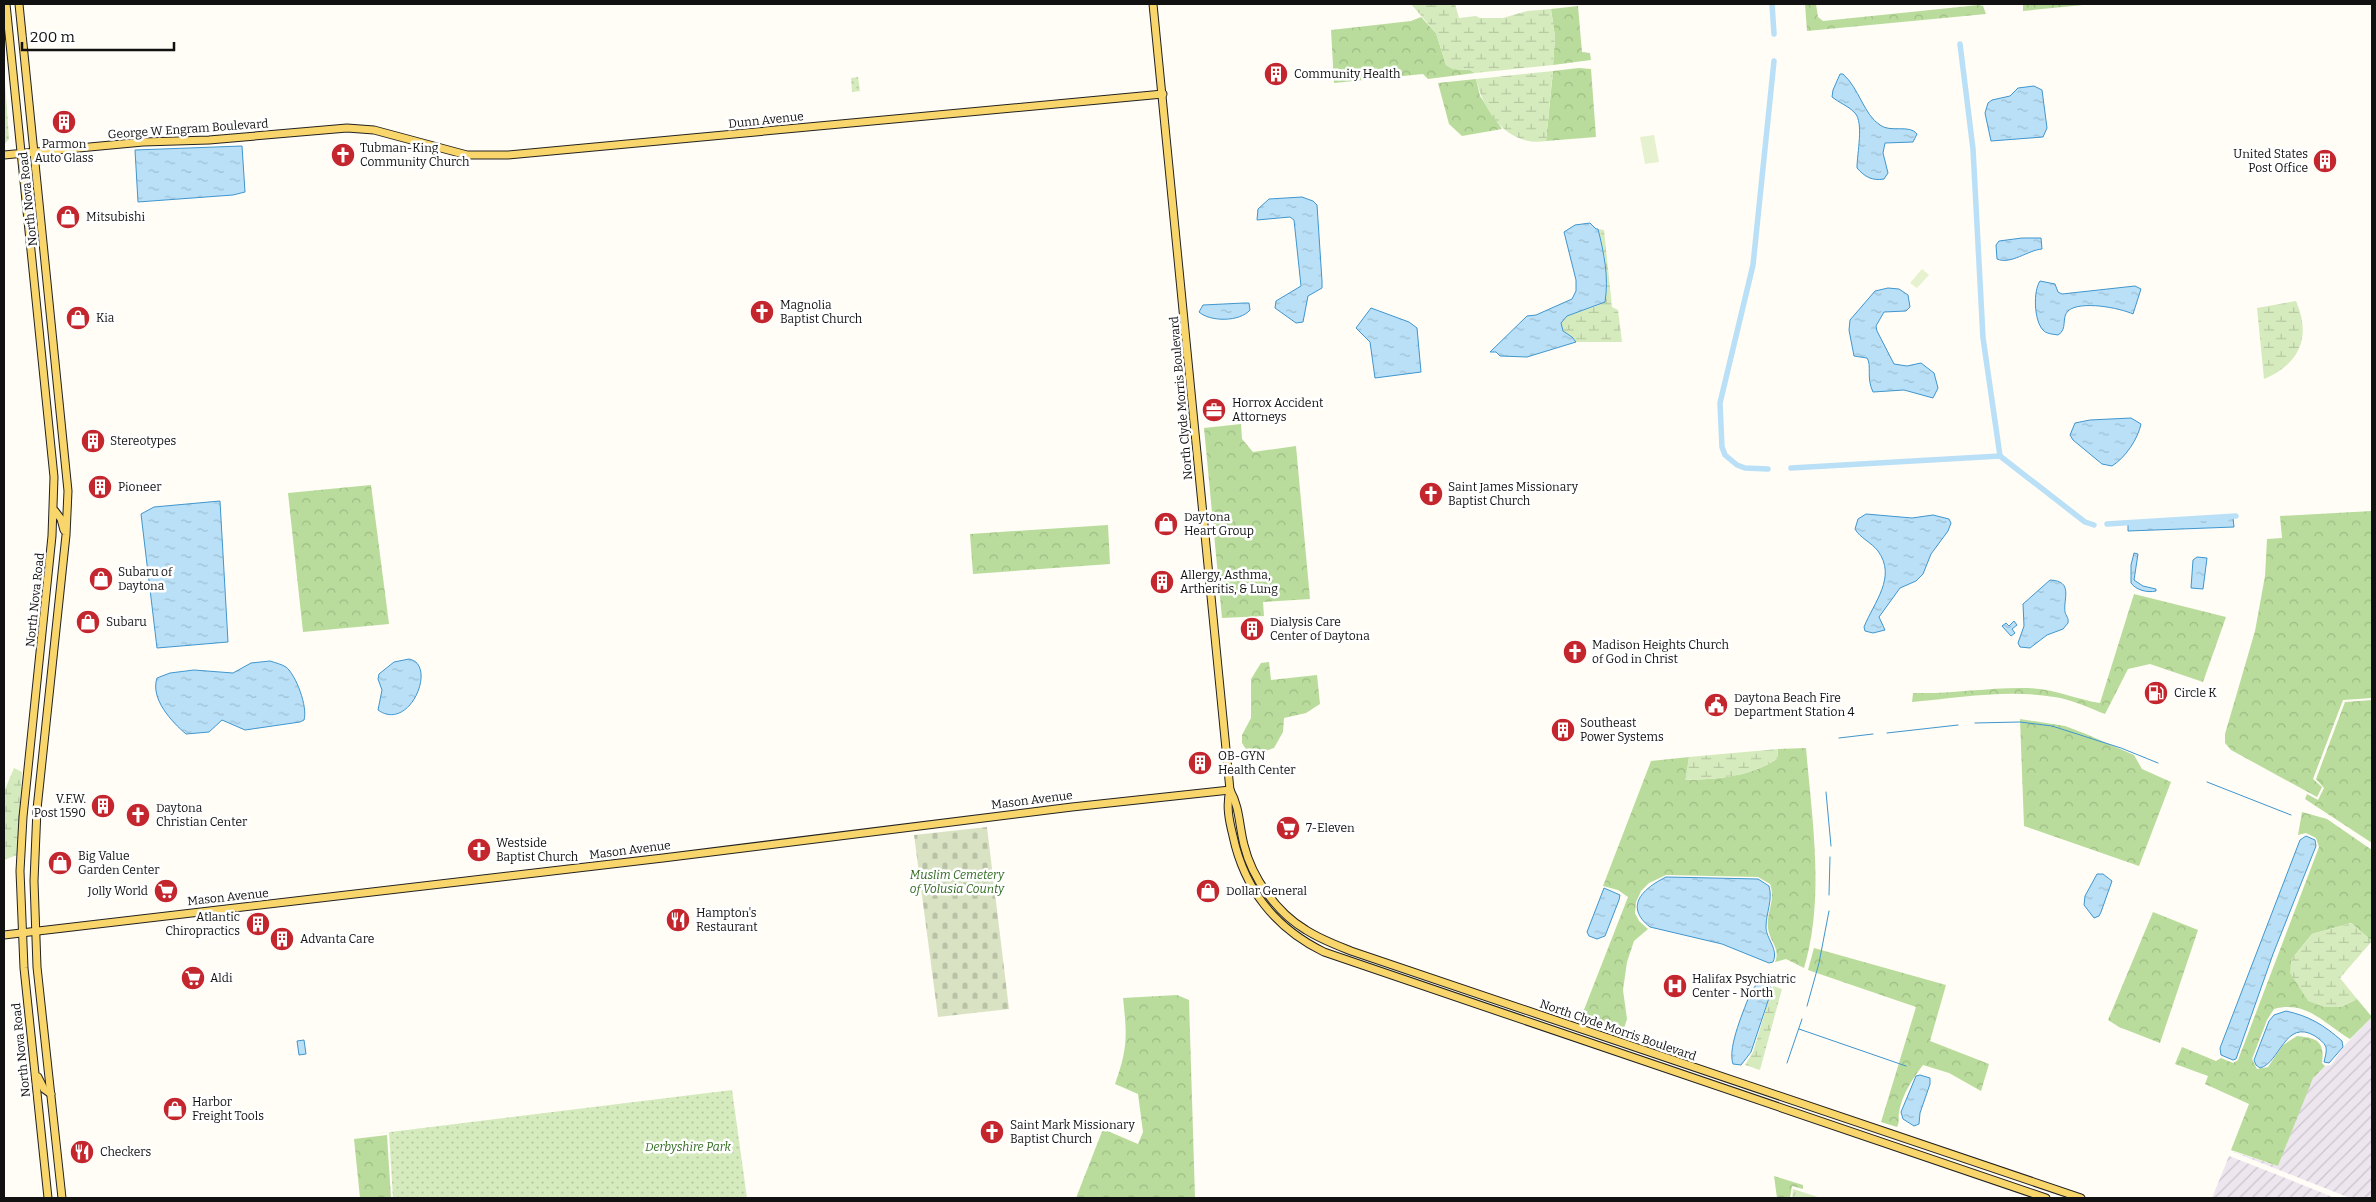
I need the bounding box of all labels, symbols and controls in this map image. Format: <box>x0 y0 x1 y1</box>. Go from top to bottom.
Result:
scale bar <box>22 20 175 52</box>
text: 200 m <box>30 28 75 46</box>
building icon: Community Health <box>1263 61 1289 87</box>
place label: Community Health <box>1294 67 1401 81</box>
building icon: Parmon Auto Glass <box>51 109 77 135</box>
street label: Dunn Avenue <box>728 109 804 131</box>
street label: George W Engram Boulevard <box>107 116 269 142</box>
place label: Parmon Auto Glass <box>34 137 94 165</box>
place label: Tubman-King Community Church <box>360 141 470 169</box>
church icon: Tubman-King Community Church <box>330 142 356 168</box>
place label: United States Post Office <box>2233 147 2308 175</box>
building icon: United States Post Office <box>2312 148 2338 174</box>
street label: North Nova Road <box>16 151 40 247</box>
shop icon: Mitsubishi <box>55 204 81 230</box>
place label: Mitsubishi <box>86 210 145 224</box>
place label: Magnolia Baptist Church <box>780 298 863 326</box>
church icon: Magnolia Baptist Church <box>749 299 775 325</box>
shop icon: Kia <box>65 305 91 331</box>
place label: Kia <box>96 311 115 325</box>
street label: North Clyde Morris Boulevard <box>1167 316 1195 480</box>
place label: Horrox Accident Attorneys <box>1232 396 1324 424</box>
office icon: Horrox Accident Attorneys <box>1201 397 1227 423</box>
building icon: Stereotypes <box>80 428 106 454</box>
place label: Stereotypes <box>110 434 176 448</box>
building icon: Pioneer <box>87 474 113 500</box>
place label: Pioneer <box>118 480 162 494</box>
place label: Saint James Missionary Baptist Church <box>1448 480 1579 508</box>
church icon: Saint James Missionary Baptist Church <box>1418 481 1444 507</box>
place label: Daytona Heart Group <box>1184 510 1254 538</box>
shop icon: Daytona Heart Group <box>1153 511 1179 537</box>
street label: North Nova Road <box>23 552 47 648</box>
place label: Subaru of Daytona <box>118 565 173 593</box>
shop icon: Subaru of Daytona <box>88 566 114 592</box>
place label: Allergy, Asthma, Artheritis, & Lung <box>1180 568 1278 596</box>
building icon: Allergy, Asthma, Artheritis, & Lung <box>1149 569 1175 595</box>
shop icon: Subaru <box>75 609 101 635</box>
place label: Subaru <box>106 615 147 629</box>
place label: Dialysis Care Center of Daytona <box>1270 615 1370 643</box>
building icon: Dialysis Care Center of Daytona <box>1239 616 1265 642</box>
place label: Madison Heights Church of God in Christ <box>1592 638 1730 666</box>
church icon: Madison Heights Church of God in Christ <box>1562 639 1588 665</box>
fuel station icon: Circle K <box>2143 680 2169 706</box>
place label: Circle K <box>2174 686 2217 700</box>
place label: Daytona Beach Fire Department Station 4 <box>1734 691 1854 719</box>
public building icon: Daytona Beach Fire Department Station 4 <box>1703 692 1729 718</box>
place label: Southeast Power Systems <box>1580 716 1664 744</box>
building icon: Southeast Power Systems <box>1550 717 1576 743</box>
place label: OB-GYN Health Center <box>1218 749 1296 777</box>
building icon: OB-GYN Health Center <box>1187 750 1213 776</box>
street label: Mason Avenue <box>991 788 1073 812</box>
place label: V.F.W. Post 1590 <box>34 792 86 820</box>
building icon: V.F.W. Post 1590 <box>90 793 116 819</box>
place label: Daytona Christian Center <box>156 801 248 829</box>
church icon: Daytona Christian Center <box>125 802 151 828</box>
supermarket icon: 7-Eleven <box>1275 815 1301 841</box>
place label: 7-Eleven <box>1306 821 1355 835</box>
place label: Westside Baptist Church <box>496 836 579 864</box>
church icon: Westside Baptist Church <box>466 837 492 863</box>
street label: Mason Avenue <box>589 838 671 862</box>
place label: Big Value Garden Center <box>78 849 160 877</box>
shop icon: Big Value Garden Center <box>47 850 73 876</box>
park label: Muslim Cemetery of Volusia County <box>910 868 1005 896</box>
supermarket icon: Jolly World <box>153 878 179 904</box>
shop icon: Dollar General <box>1195 878 1221 904</box>
place label: Jolly World <box>87 884 148 898</box>
place label: Dollar General <box>1226 884 1307 898</box>
street label: Mason Avenue <box>187 886 269 908</box>
place label: Hampton's Restaurant <box>696 906 758 934</box>
restaurant icon: Hampton's Restaurant <box>665 907 691 933</box>
place label: Atlantic Chiropractics <box>165 910 240 938</box>
building icon: Atlantic Chiropractics <box>245 911 271 937</box>
building icon: Advanta Care <box>269 926 295 952</box>
place label: Advanta Care <box>300 932 374 946</box>
supermarket icon: Aldi <box>180 965 206 991</box>
place label: Aldi <box>210 971 233 985</box>
place label: Halifax Psychiatric Center - North <box>1692 972 1796 1000</box>
hospital icon: Halifax Psychiatric Center - North <box>1662 973 1688 999</box>
street label: North Clyde Morris Boulevard <box>1538 997 1698 1063</box>
street label: North Nova Road <box>9 1002 33 1098</box>
place label: Harbor Freight Tools <box>192 1095 264 1123</box>
shop icon: Harbor Freight Tools <box>162 1096 188 1122</box>
place label: Saint Mark Missionary Baptist Church <box>1010 1118 1136 1146</box>
church icon: Saint Mark Missionary Baptist Church <box>979 1119 1005 1145</box>
restaurant icon: Checkers <box>69 1139 95 1165</box>
park label: Derbyshire Park <box>645 1140 731 1154</box>
place label: Checkers <box>100 1145 151 1159</box>

